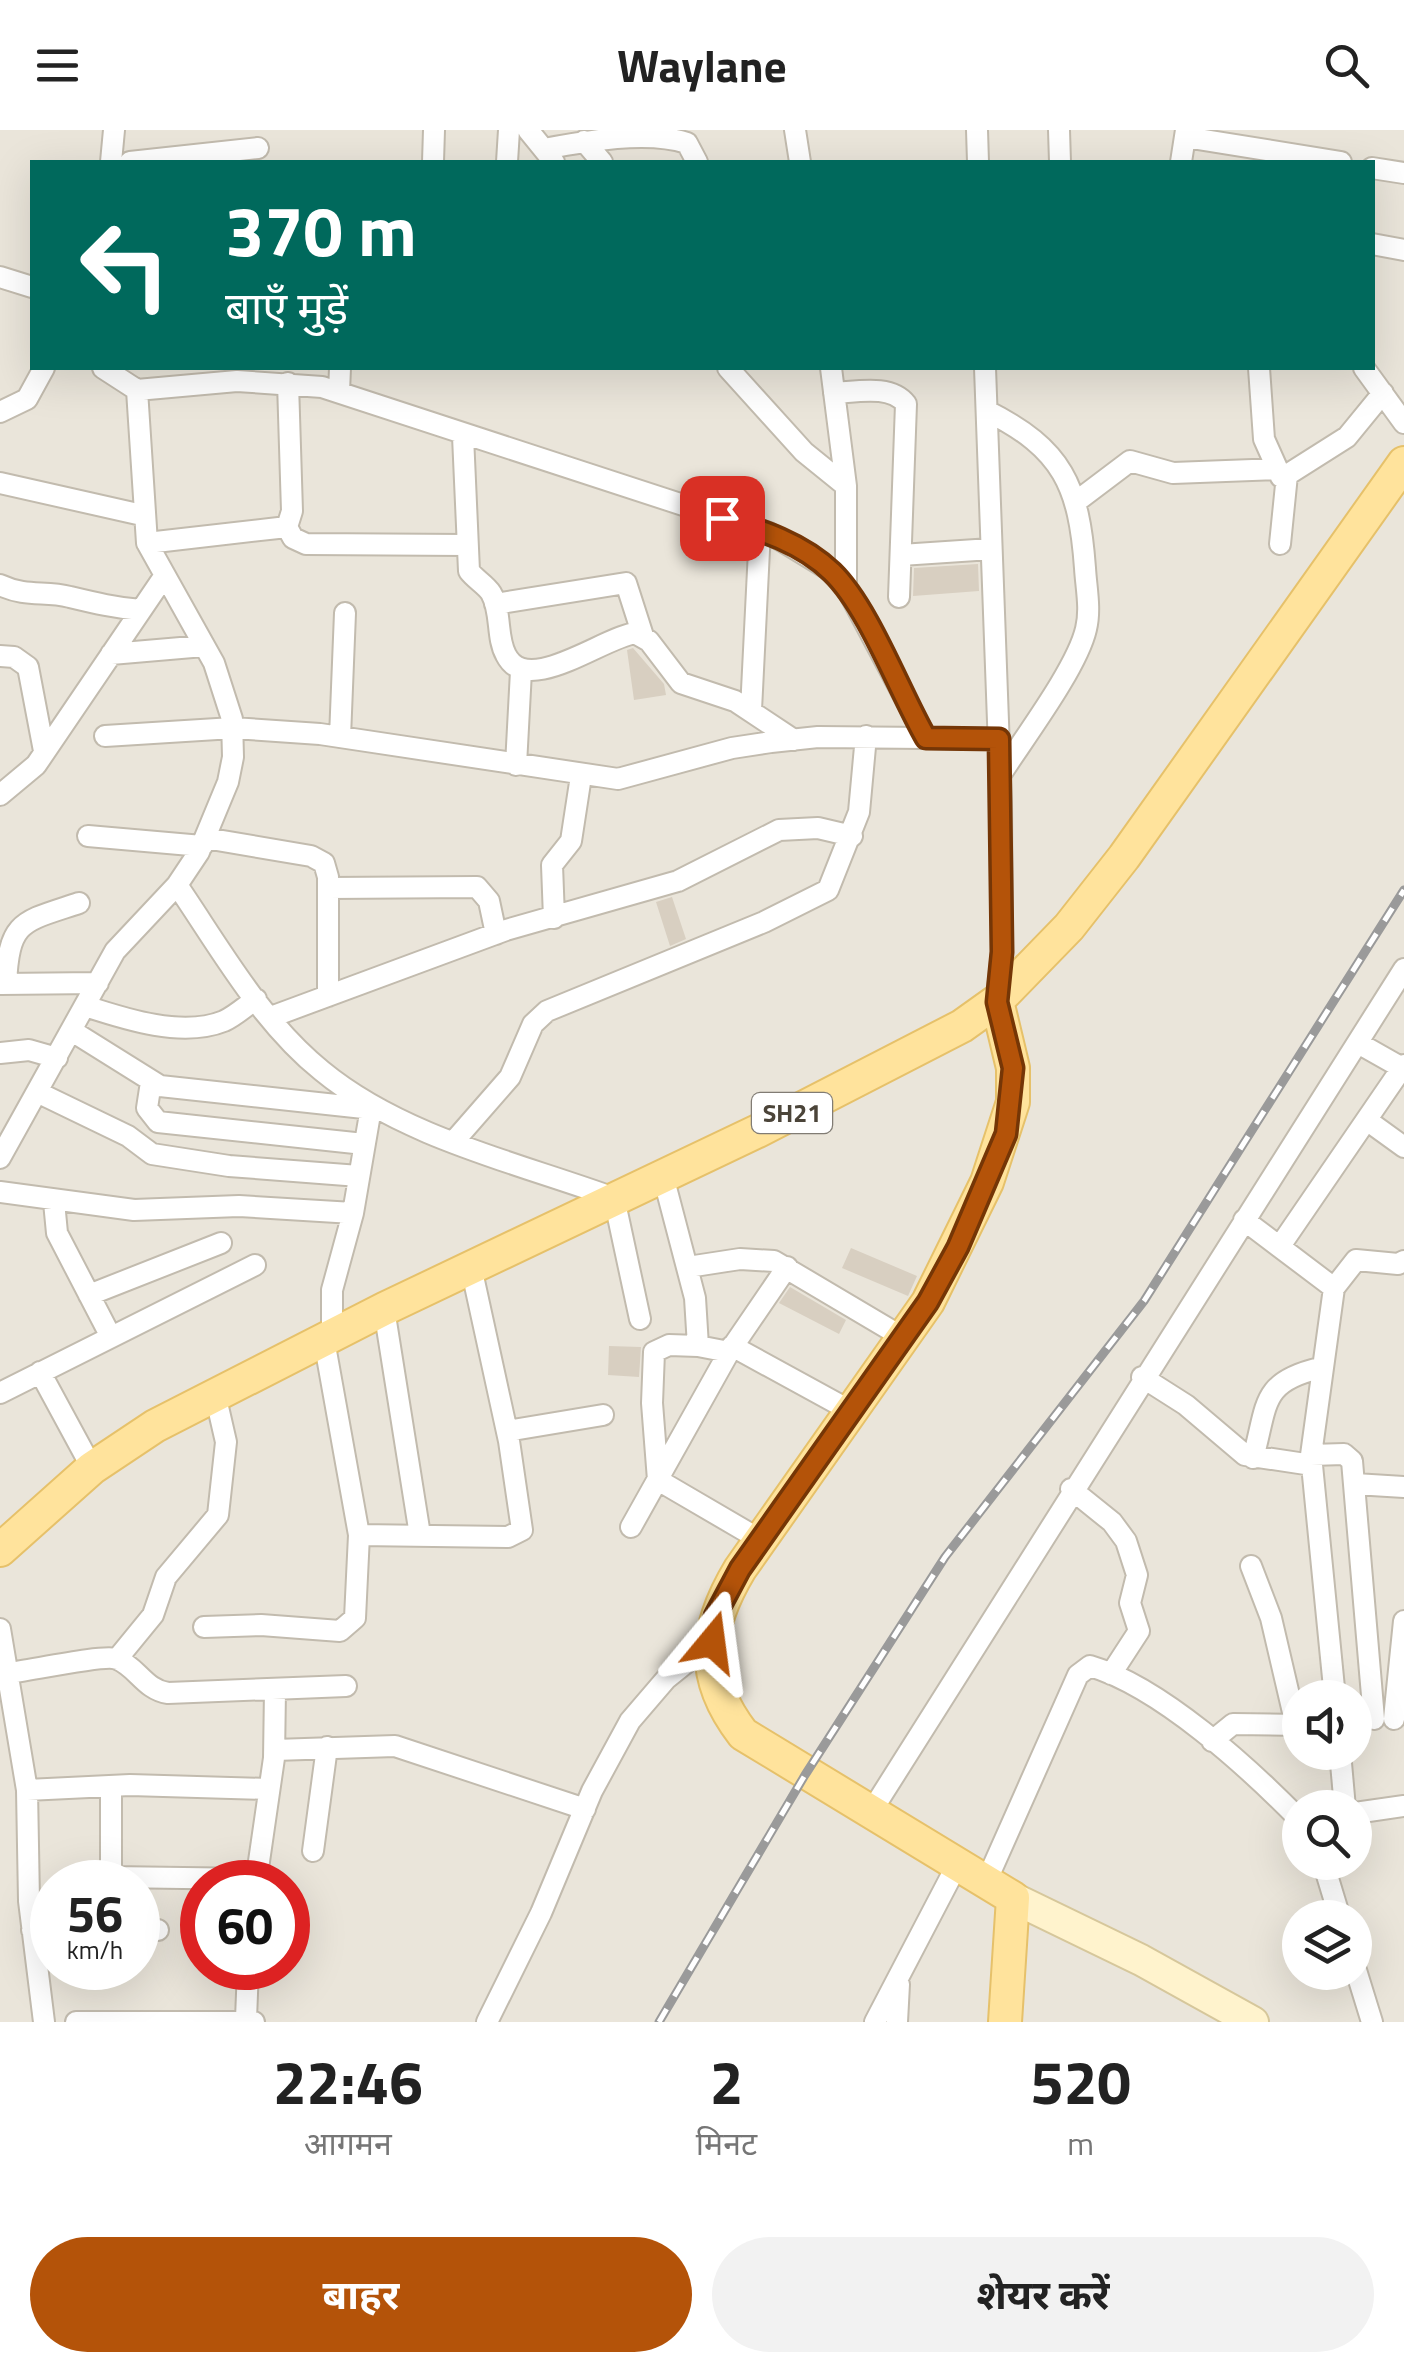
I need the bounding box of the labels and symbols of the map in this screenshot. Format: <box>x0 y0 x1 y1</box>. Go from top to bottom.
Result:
pin <box>680 476 765 561</box>
road number: SH21 <box>752 1093 832 1133</box>
position arrow <box>660 1590 764 1694</box>
speed limit sign: 60 <box>180 1860 310 1990</box>

